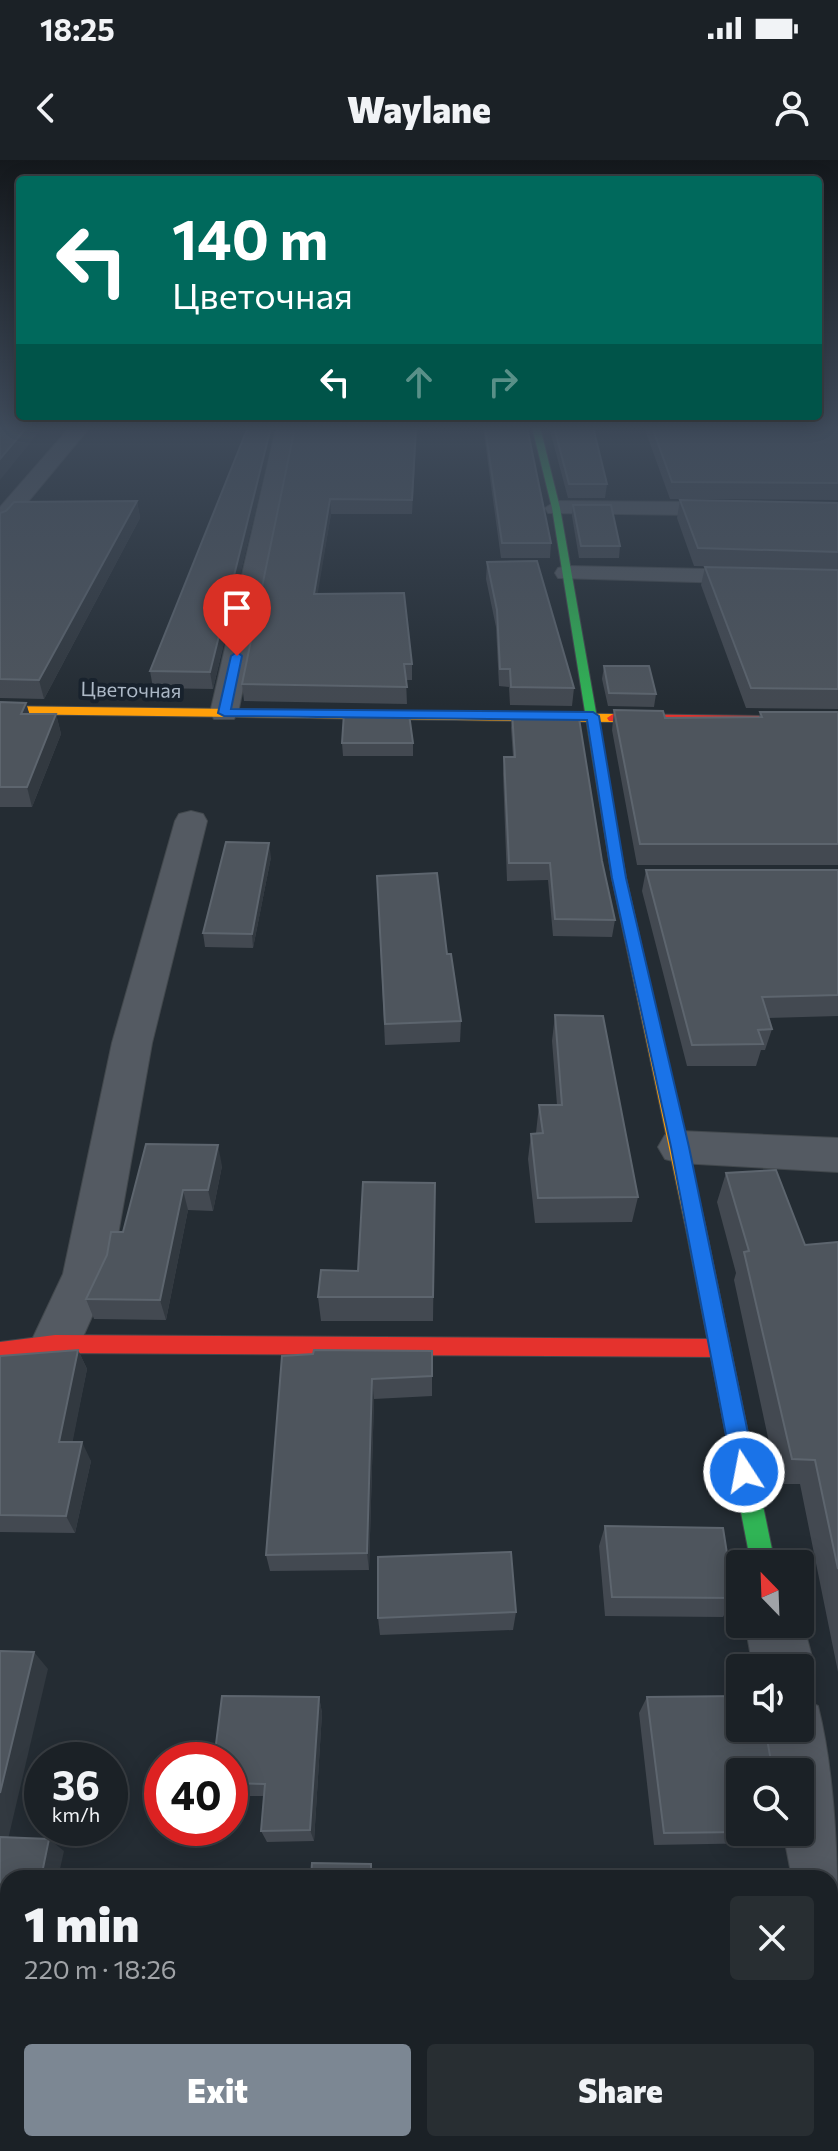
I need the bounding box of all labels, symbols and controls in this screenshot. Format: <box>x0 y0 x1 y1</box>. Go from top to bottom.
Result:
text: 18:25 <box>40 10 115 47</box>
icon: back <box>24 86 68 130</box>
text: Waylane <box>347 86 491 130</box>
icon: person <box>770 86 814 130</box>
text: 140 m <box>172 203 328 272</box>
icon: left <box>40 208 144 312</box>
text: Цветочная <box>172 272 353 316</box>
icon: left <box>313 360 357 404</box>
icon: ahead <box>397 360 441 404</box>
icon: right <box>481 360 525 404</box>
pin <box>203 574 271 656</box>
icon: arrive <box>215 586 259 630</box>
street label: Цветочная <box>81 676 182 702</box>
position arrow <box>702 1430 786 1514</box>
north arrow <box>726 1550 814 1638</box>
map controls <box>726 1550 814 1846</box>
button: sound <box>726 1654 814 1742</box>
speed limit sign: 40 <box>144 1742 248 1846</box>
button: search <box>726 1758 814 1846</box>
text: 36 <box>52 1759 100 1808</box>
text: km/h <box>52 1802 100 1826</box>
text: 1 min <box>24 1893 139 1952</box>
button: close <box>730 1896 814 1980</box>
text: 220 m · 18:26 <box>24 1953 177 1984</box>
button: Exit <box>24 2044 411 2136</box>
button: Share <box>427 2044 814 2136</box>

